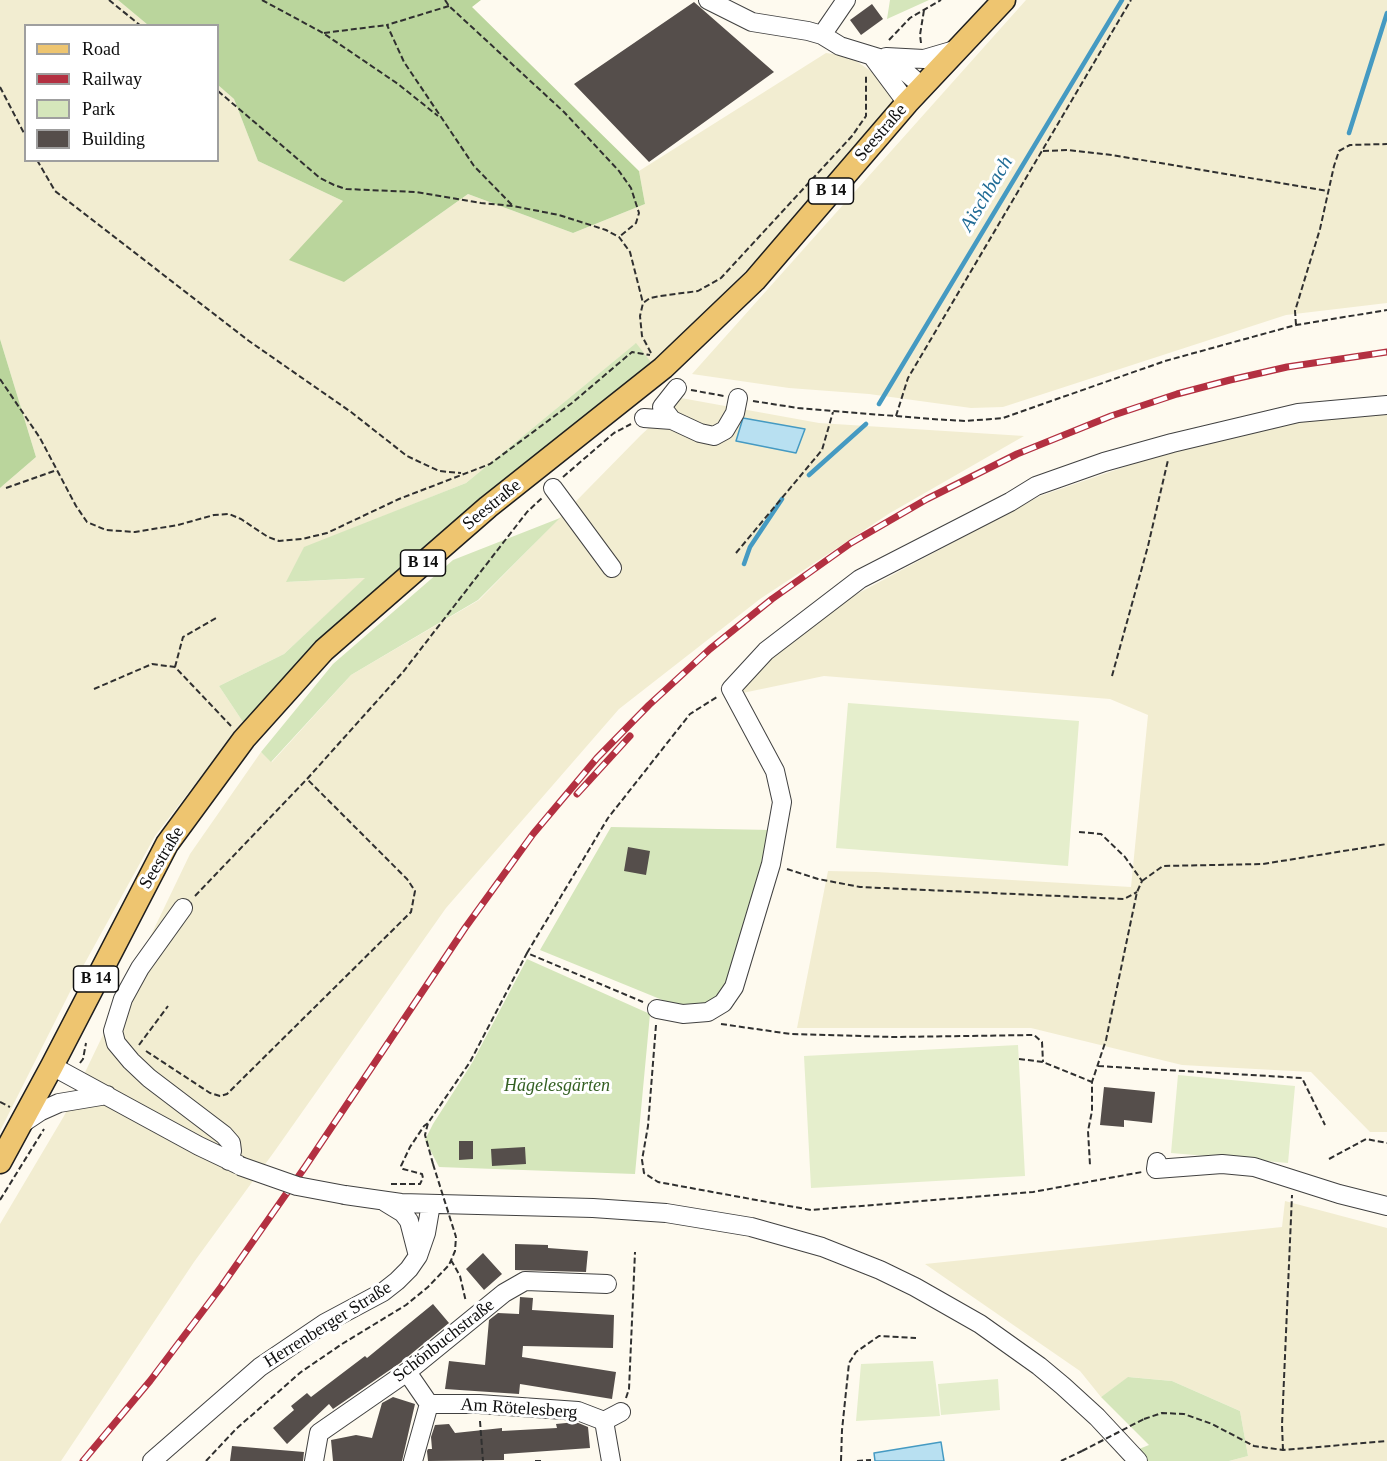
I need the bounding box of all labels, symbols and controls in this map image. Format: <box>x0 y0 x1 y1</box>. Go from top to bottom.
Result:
legend <box>24 24 219 162</box>
text: Road <box>82 39 120 59</box>
text: Railway <box>82 69 142 89</box>
text: Park <box>82 99 115 119</box>
street label: Seestraße <box>850 100 912 166</box>
text: Building <box>82 129 145 149</box>
water label: Aischbach <box>955 152 1019 236</box>
road number: B 14 <box>808 178 854 204</box>
street label: Seestraße <box>458 475 526 535</box>
road number: B 14 <box>400 550 446 576</box>
street label: Seestraße <box>135 823 189 893</box>
road number: B 14 <box>74 966 118 992</box>
park label: Hägelesgärten <box>504 1075 610 1097</box>
street label: Herrenberger Straße <box>260 1277 396 1373</box>
street label: Schönbuchstraße <box>389 1295 499 1387</box>
street label: Am Rötelesberg <box>460 1394 578 1424</box>

